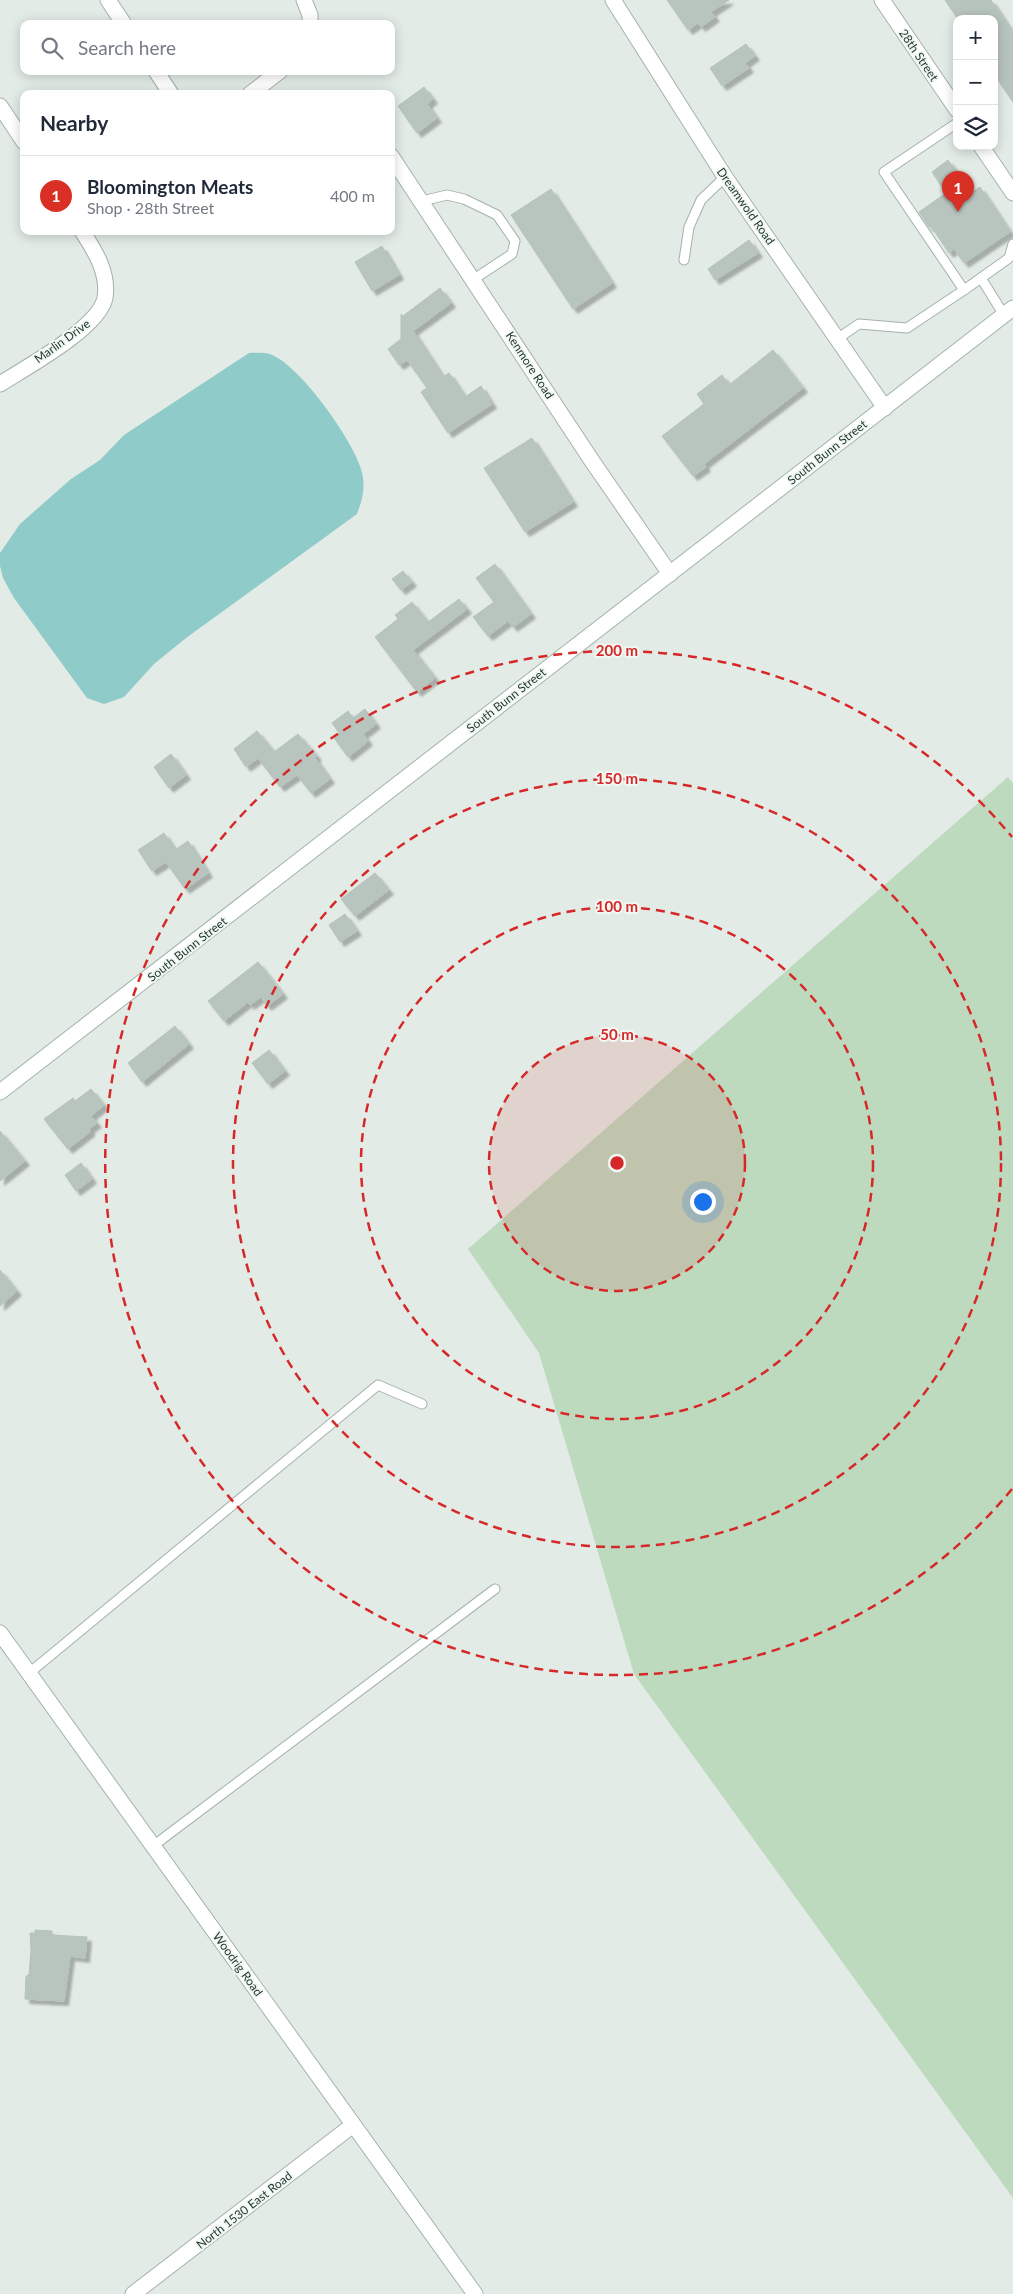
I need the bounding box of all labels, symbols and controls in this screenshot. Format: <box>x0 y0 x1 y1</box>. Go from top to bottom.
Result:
map controls <box>953 15 998 150</box>
button: + <box>953 15 998 60</box>
search box <box>20 20 395 75</box>
street label: 28th Street <box>896 26 942 84</box>
icon: search <box>38 34 66 62</box>
text: Search here <box>78 36 176 59</box>
button: − <box>953 60 998 105</box>
button: layers <box>953 105 998 150</box>
text: Nearby <box>40 110 108 135</box>
street label: Dreamwold Road <box>714 165 778 247</box>
pin: 1 <box>942 171 974 212</box>
text: Bloomington Meats <box>87 175 253 198</box>
text: 1 <box>51 186 61 205</box>
text: 400 m <box>330 186 375 205</box>
text: Shop · 28th Street <box>87 198 214 217</box>
street label: Marlin Drive <box>31 316 93 366</box>
street label: Kenmore Road <box>503 328 557 402</box>
street label: South Bunn Street <box>784 416 870 488</box>
text: 200 m <box>596 641 638 659</box>
street label: South Bunn Street <box>463 664 549 736</box>
text: 150 m <box>596 769 638 787</box>
text: 100 m <box>596 897 638 915</box>
street label: South Bunn Street <box>144 913 230 985</box>
text: 50 m <box>600 1025 634 1043</box>
centre of rings <box>608 1154 626 1172</box>
your location <box>690 1189 716 1215</box>
street label: Woodrig Road <box>210 1929 266 1999</box>
street label: North 1530 East Road <box>193 2168 295 2252</box>

